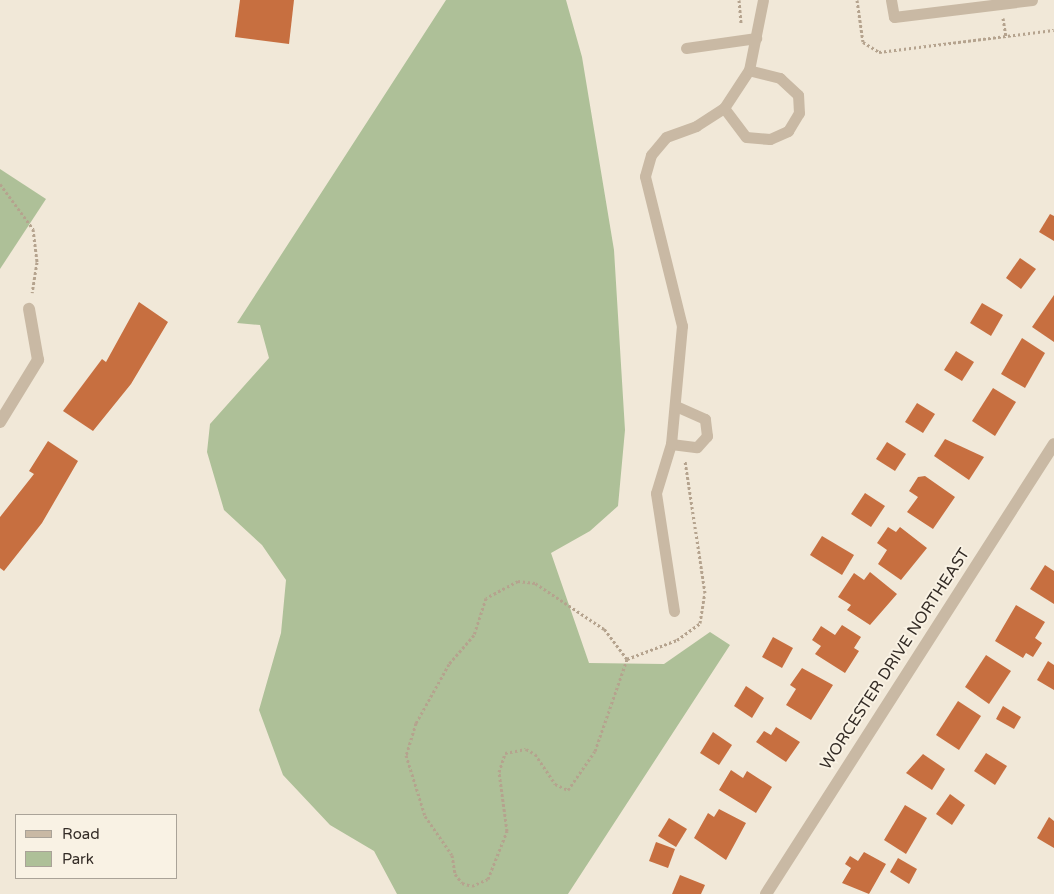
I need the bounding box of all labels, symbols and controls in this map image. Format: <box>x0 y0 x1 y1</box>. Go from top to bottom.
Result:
street label: WORCESTER DRIVE NORTHEAST <box>816 545 974 773</box>
legend <box>15 814 178 879</box>
text: Road <box>62 825 100 843</box>
text: Park <box>62 850 94 868</box>

